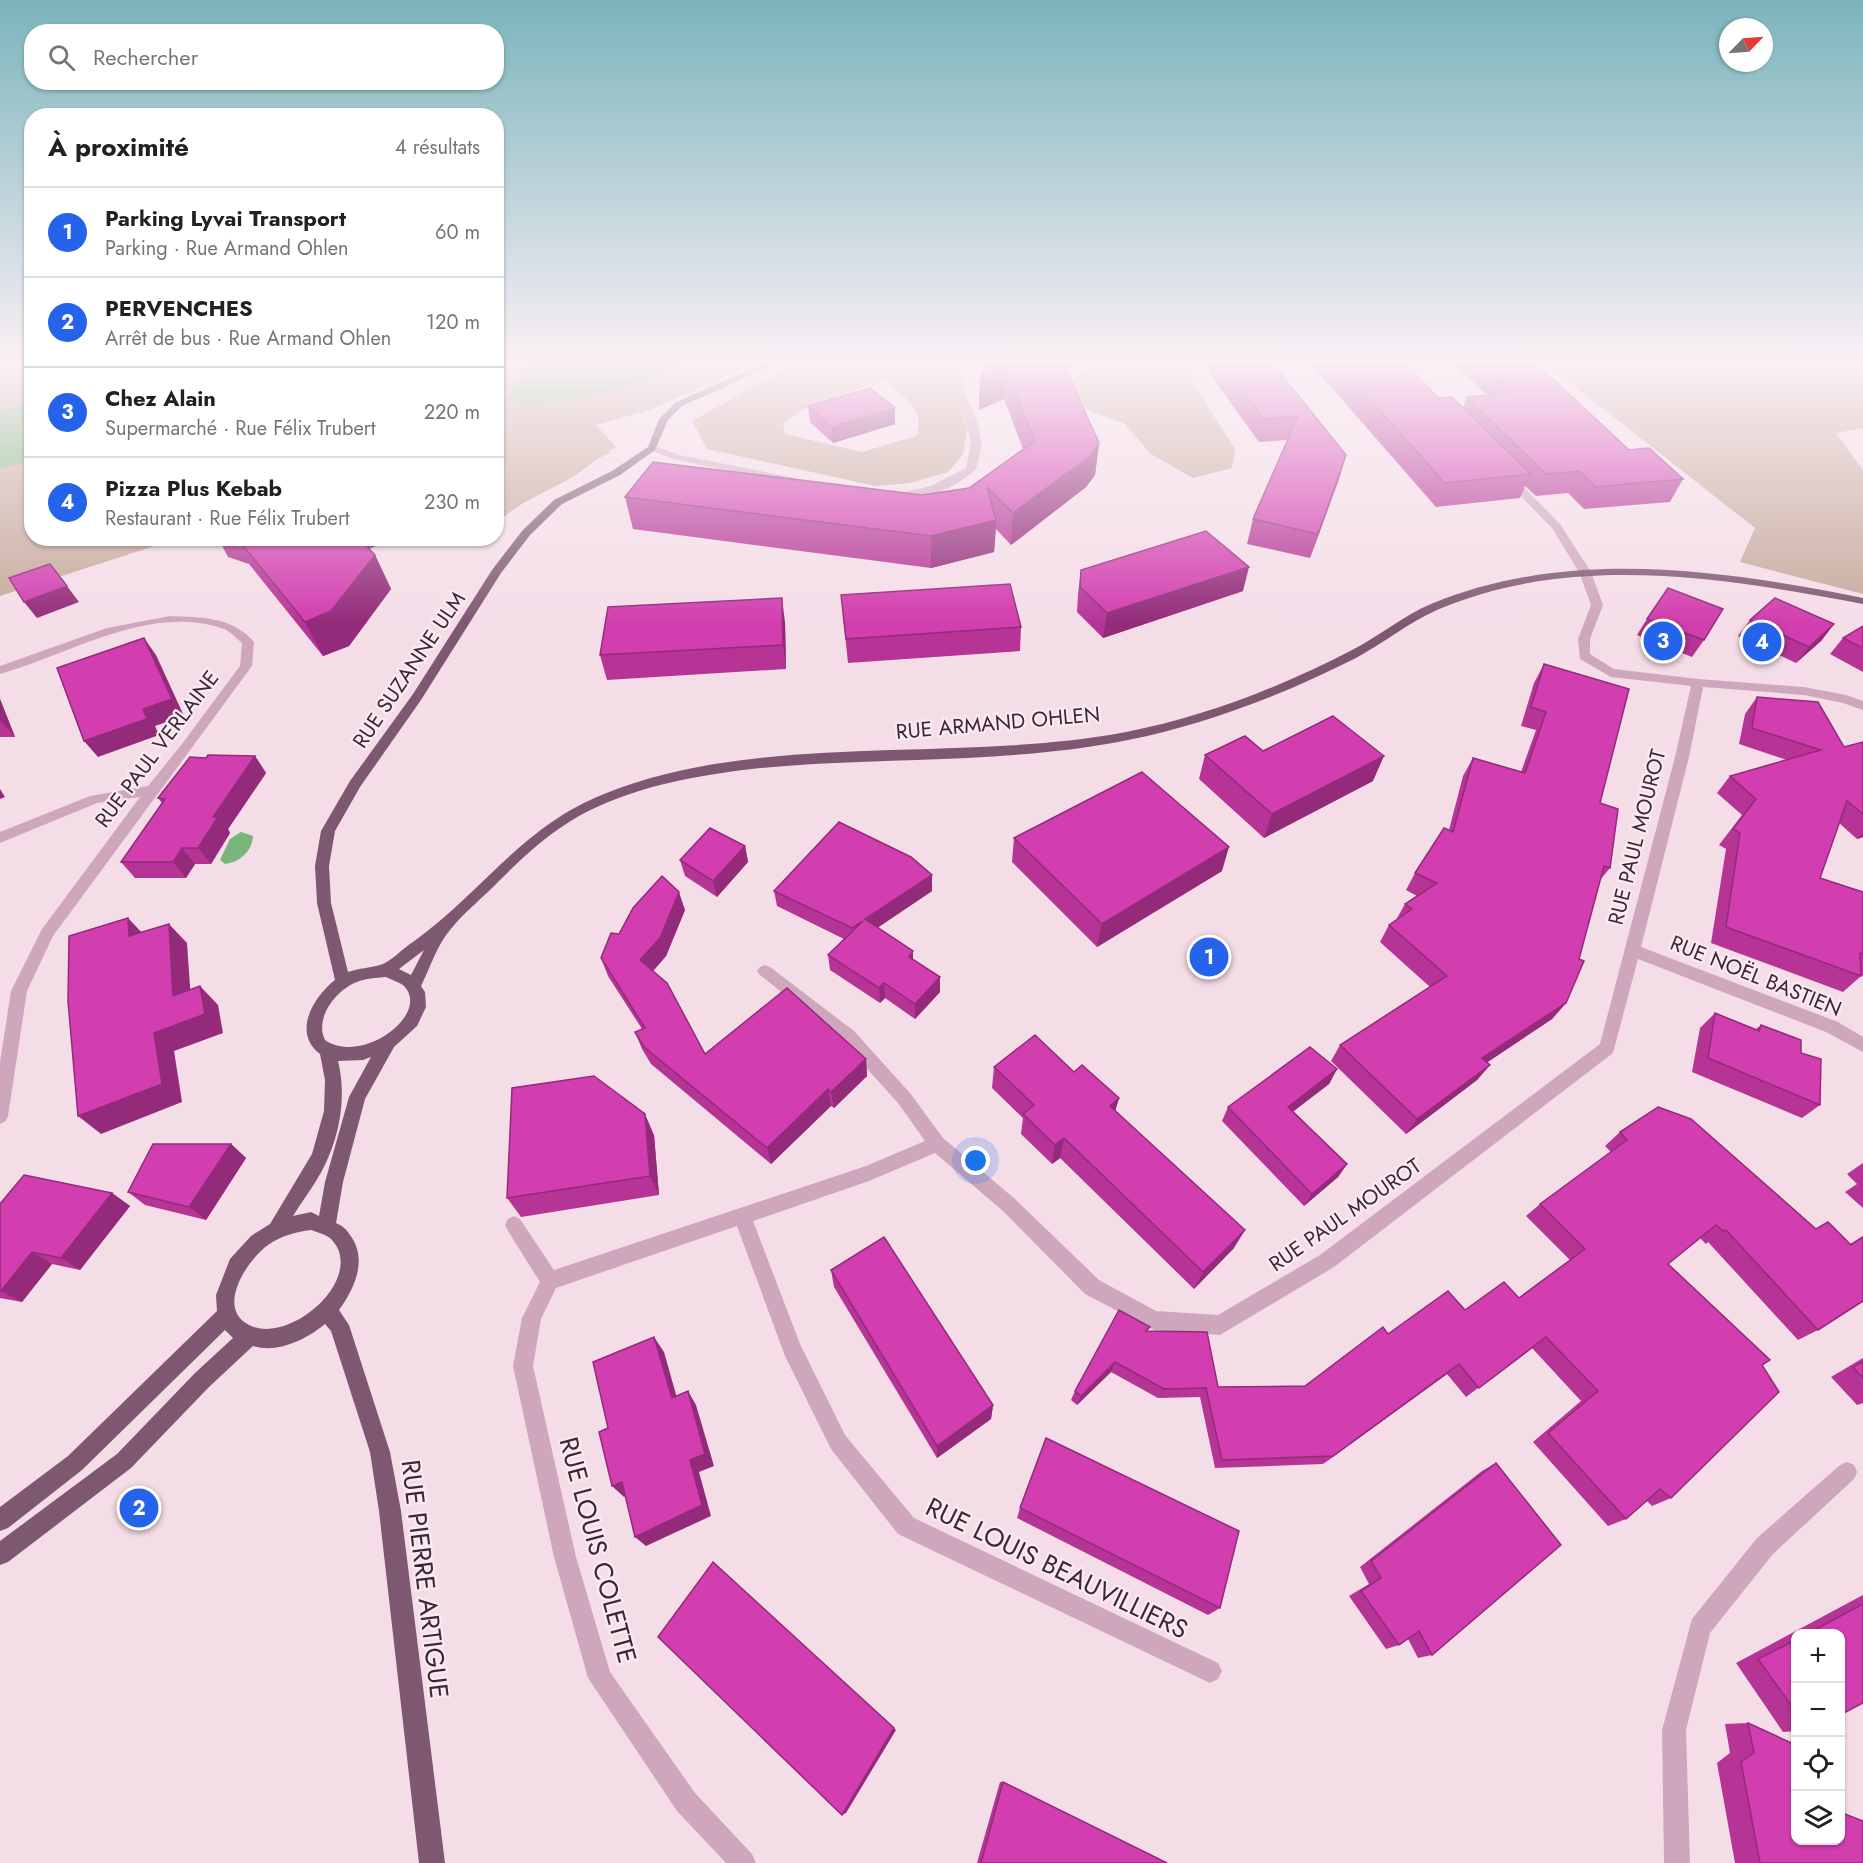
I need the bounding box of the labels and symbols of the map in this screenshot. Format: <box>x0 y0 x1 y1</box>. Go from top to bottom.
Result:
north arrow <box>1719 18 1773 72</box>
street label: RUE SUZANNE ULM <box>345 586 473 754</box>
pin: 3 <box>1644 618 1682 664</box>
pin: 4 <box>1742 620 1782 664</box>
street label: RUE PAUL VERLAINE <box>88 664 226 834</box>
street label: RUE ARMAND OHLEN <box>895 699 1101 747</box>
street label: RUE PAUL MOUROT <box>1601 746 1673 928</box>
street label: RUE NOËL BASTIEN <box>1666 928 1846 1024</box>
pin: 1 <box>1190 934 1228 980</box>
your location <box>961 1146 990 1175</box>
street label: RUE PAUL MOUROT <box>1263 1151 1427 1279</box>
street label: RUE LOUIS COLETTE <box>550 1433 646 1667</box>
street label: RUE PIERRE ARTIGUE <box>392 1458 458 1700</box>
pin: 2 <box>120 1486 158 1530</box>
street label: RUE LOUIS BEAUVILLIERS <box>919 1488 1195 1648</box>

